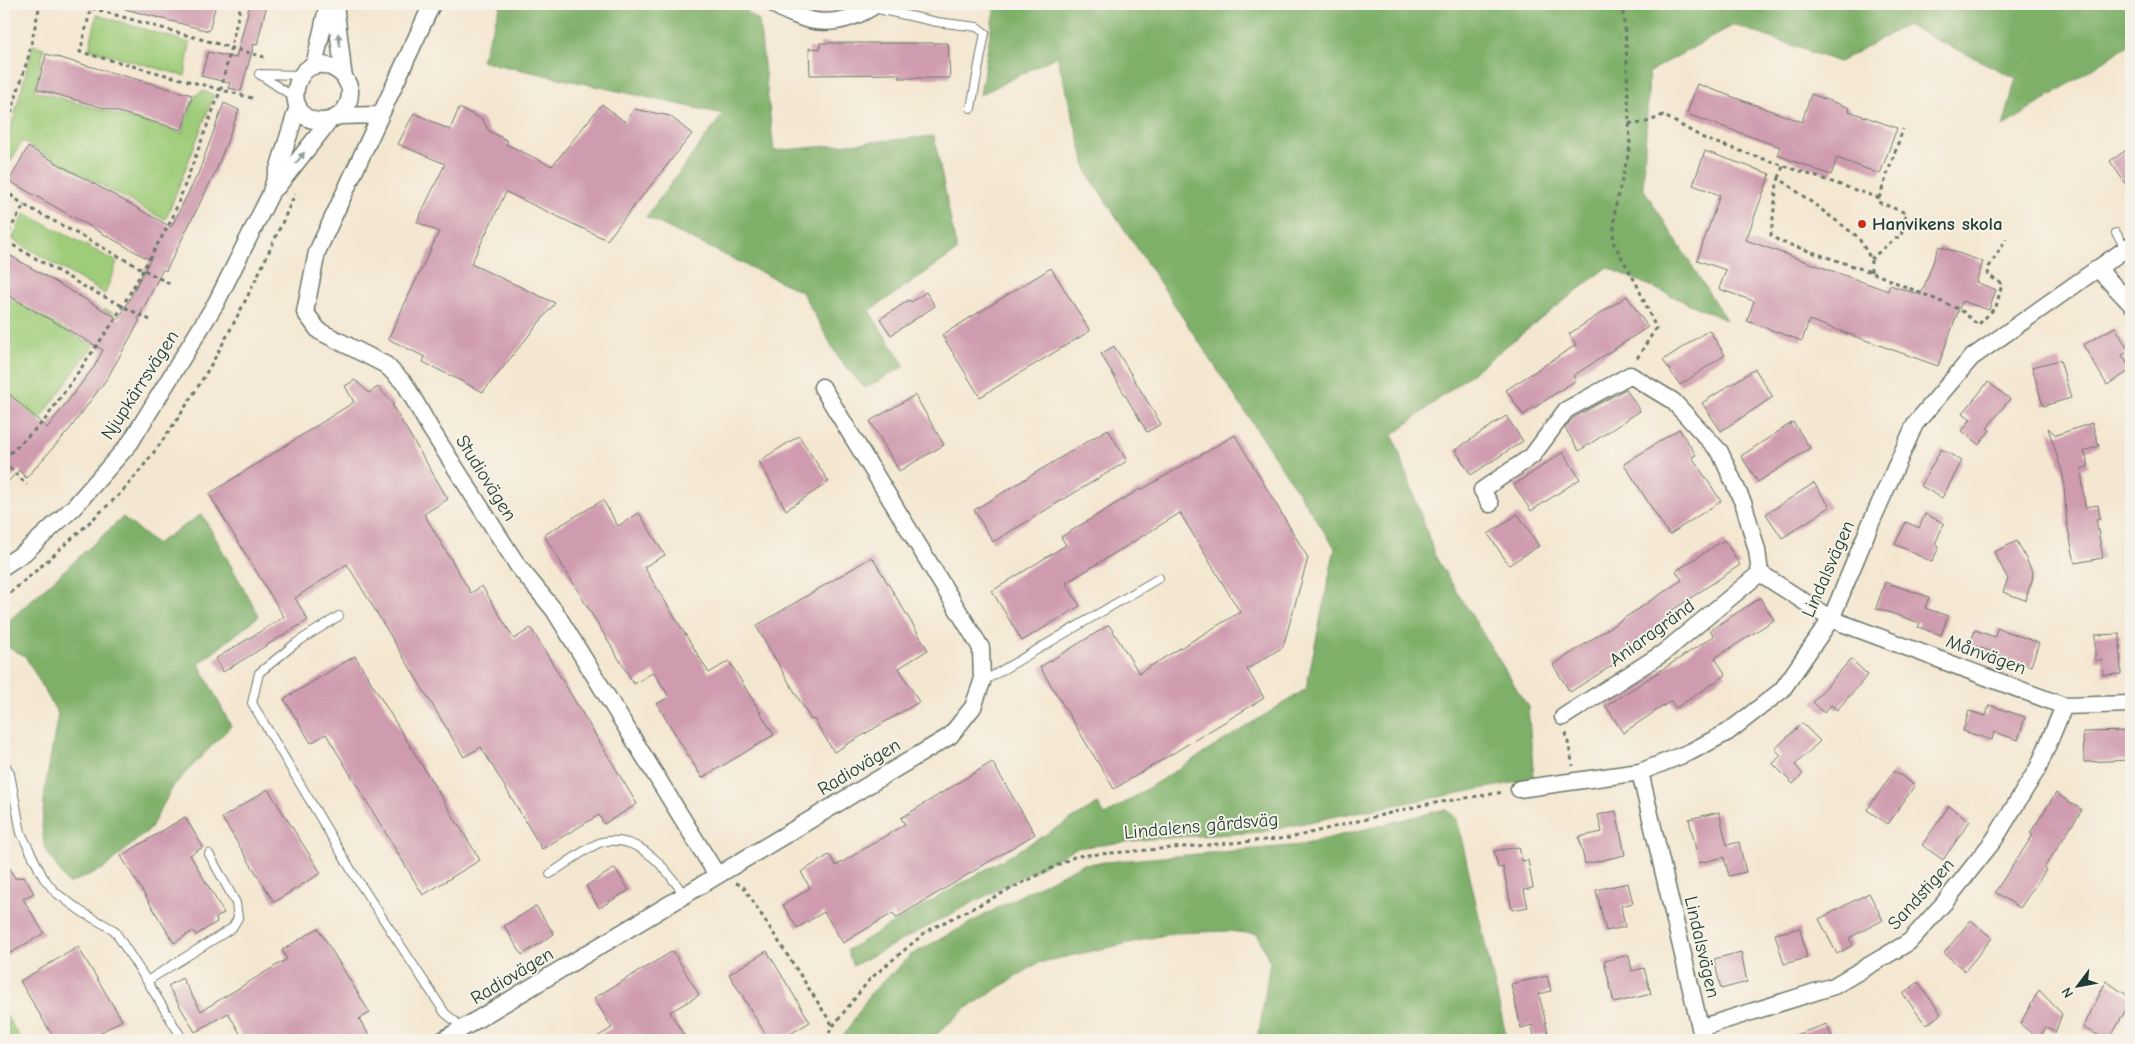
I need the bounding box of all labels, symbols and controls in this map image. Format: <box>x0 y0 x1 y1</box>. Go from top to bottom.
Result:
one-way arrow <box>335 31 343 47</box>
one-way arrow <box>295 151 305 164</box>
place label: Hanvikens skola <box>1872 213 2003 235</box>
marker: Hanvikens skola <box>1856 218 1868 230</box>
street label: Njupkärrsvägen <box>97 326 183 444</box>
street label: Studiovägen <box>451 431 521 525</box>
street label: Lindalsvägen <box>1797 517 1859 621</box>
street label: Aniaragränd <box>1605 595 1699 671</box>
street label: Månvägen <box>1943 630 2029 680</box>
street label: Radiovägen <box>814 734 904 800</box>
street label: Lindalens gårdsväg <box>1123 808 1279 844</box>
street label: Sandstigen <box>1883 854 1959 934</box>
street label: Lindalsvägen <box>1680 894 1724 1000</box>
street label: Radiovägen <box>467 943 557 1009</box>
north arrow <box>2052 962 2102 1012</box>
text: N <box>2058 984 2077 1001</box>

